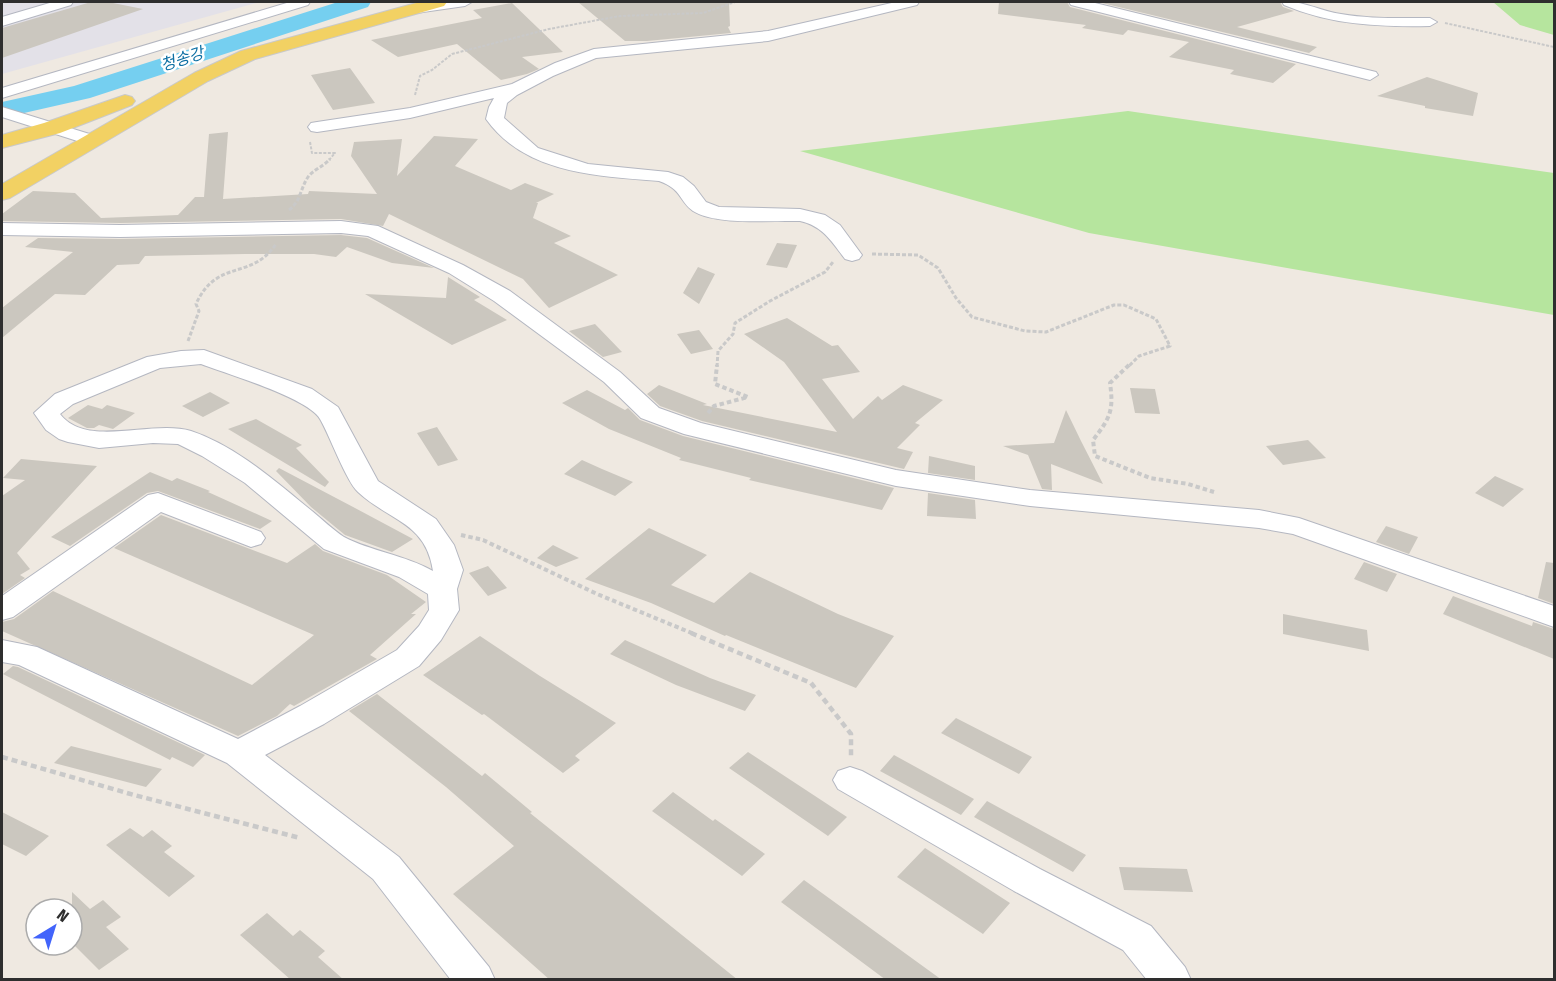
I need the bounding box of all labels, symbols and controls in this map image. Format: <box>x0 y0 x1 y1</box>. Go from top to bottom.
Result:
water label: 청송강 <box>158 42 208 75</box>
north arrow <box>24 897 84 957</box>
text: N <box>53 905 73 926</box>

